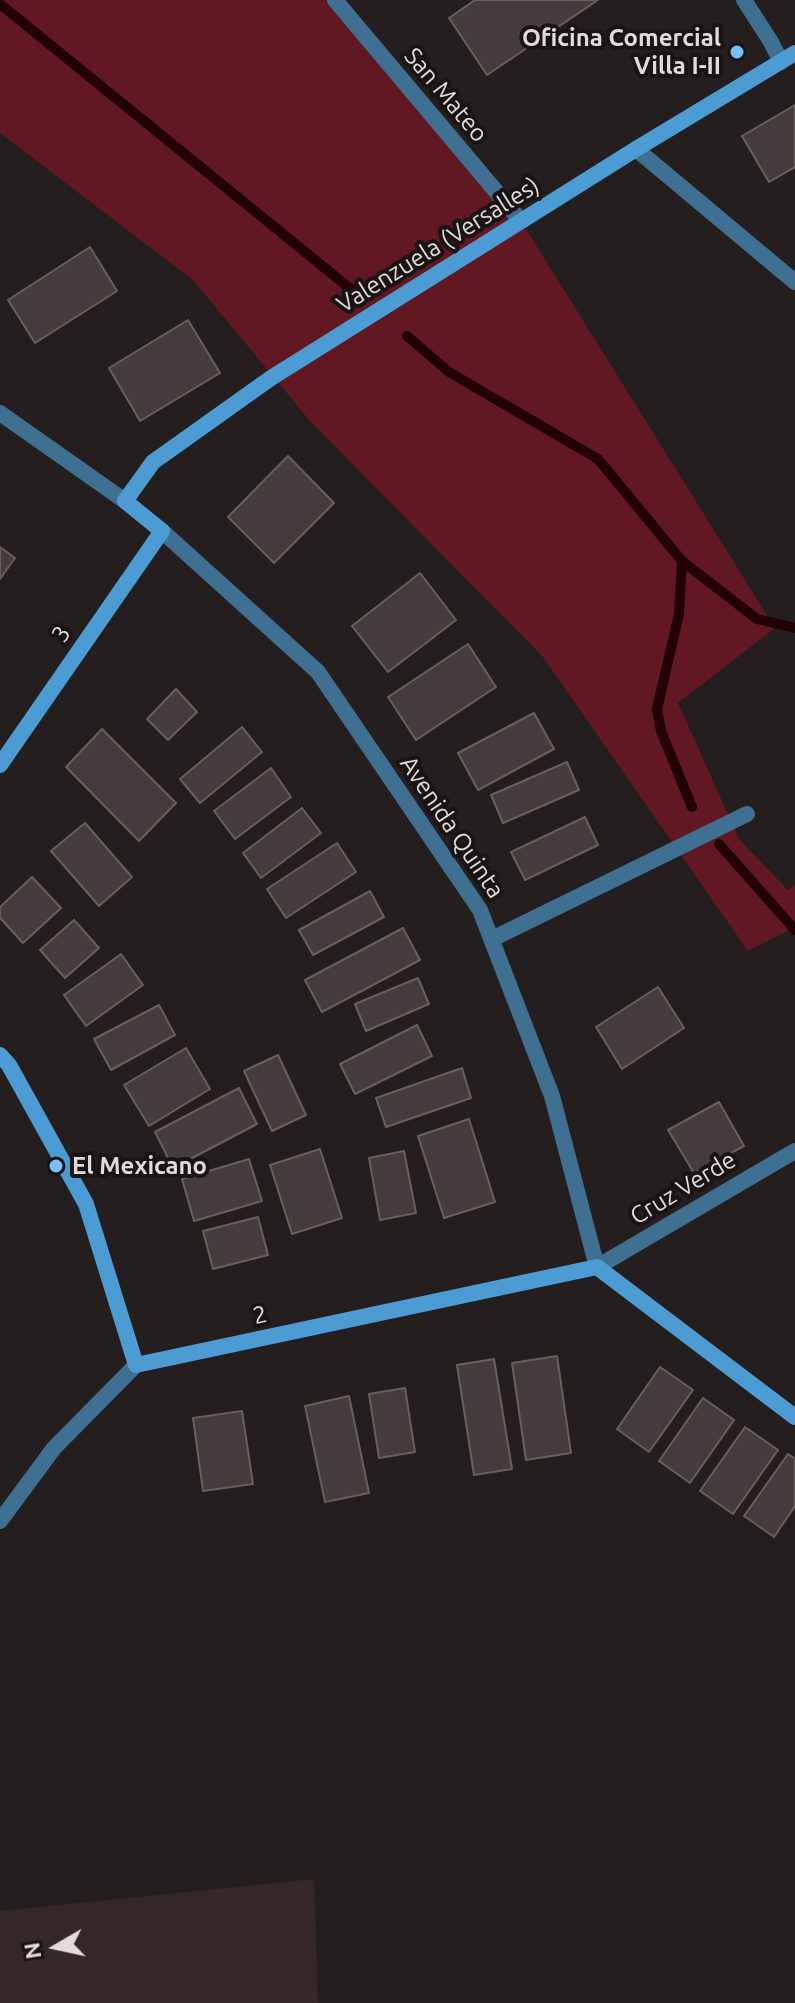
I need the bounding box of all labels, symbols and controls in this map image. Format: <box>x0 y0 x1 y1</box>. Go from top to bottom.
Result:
place label: Oficina Comercial Villa I-II <box>522 24 721 80</box>
street label: San Mateo <box>398 42 494 148</box>
marker: Oficina Comercial Villa I-II <box>728 43 746 61</box>
street label: Valenzuela (Versalles) <box>331 171 545 319</box>
street label: 3 <box>45 620 77 648</box>
street label: Avenida Quinta <box>394 750 510 904</box>
street label: Cruz Verde <box>625 1145 741 1231</box>
place label: El Mexicano <box>72 1152 207 1180</box>
marker: El Mexicano <box>47 1157 65 1175</box>
street label: 2 <box>250 1300 270 1330</box>
north arrow <box>16 1907 96 1987</box>
text: N <box>18 1941 45 1961</box>

